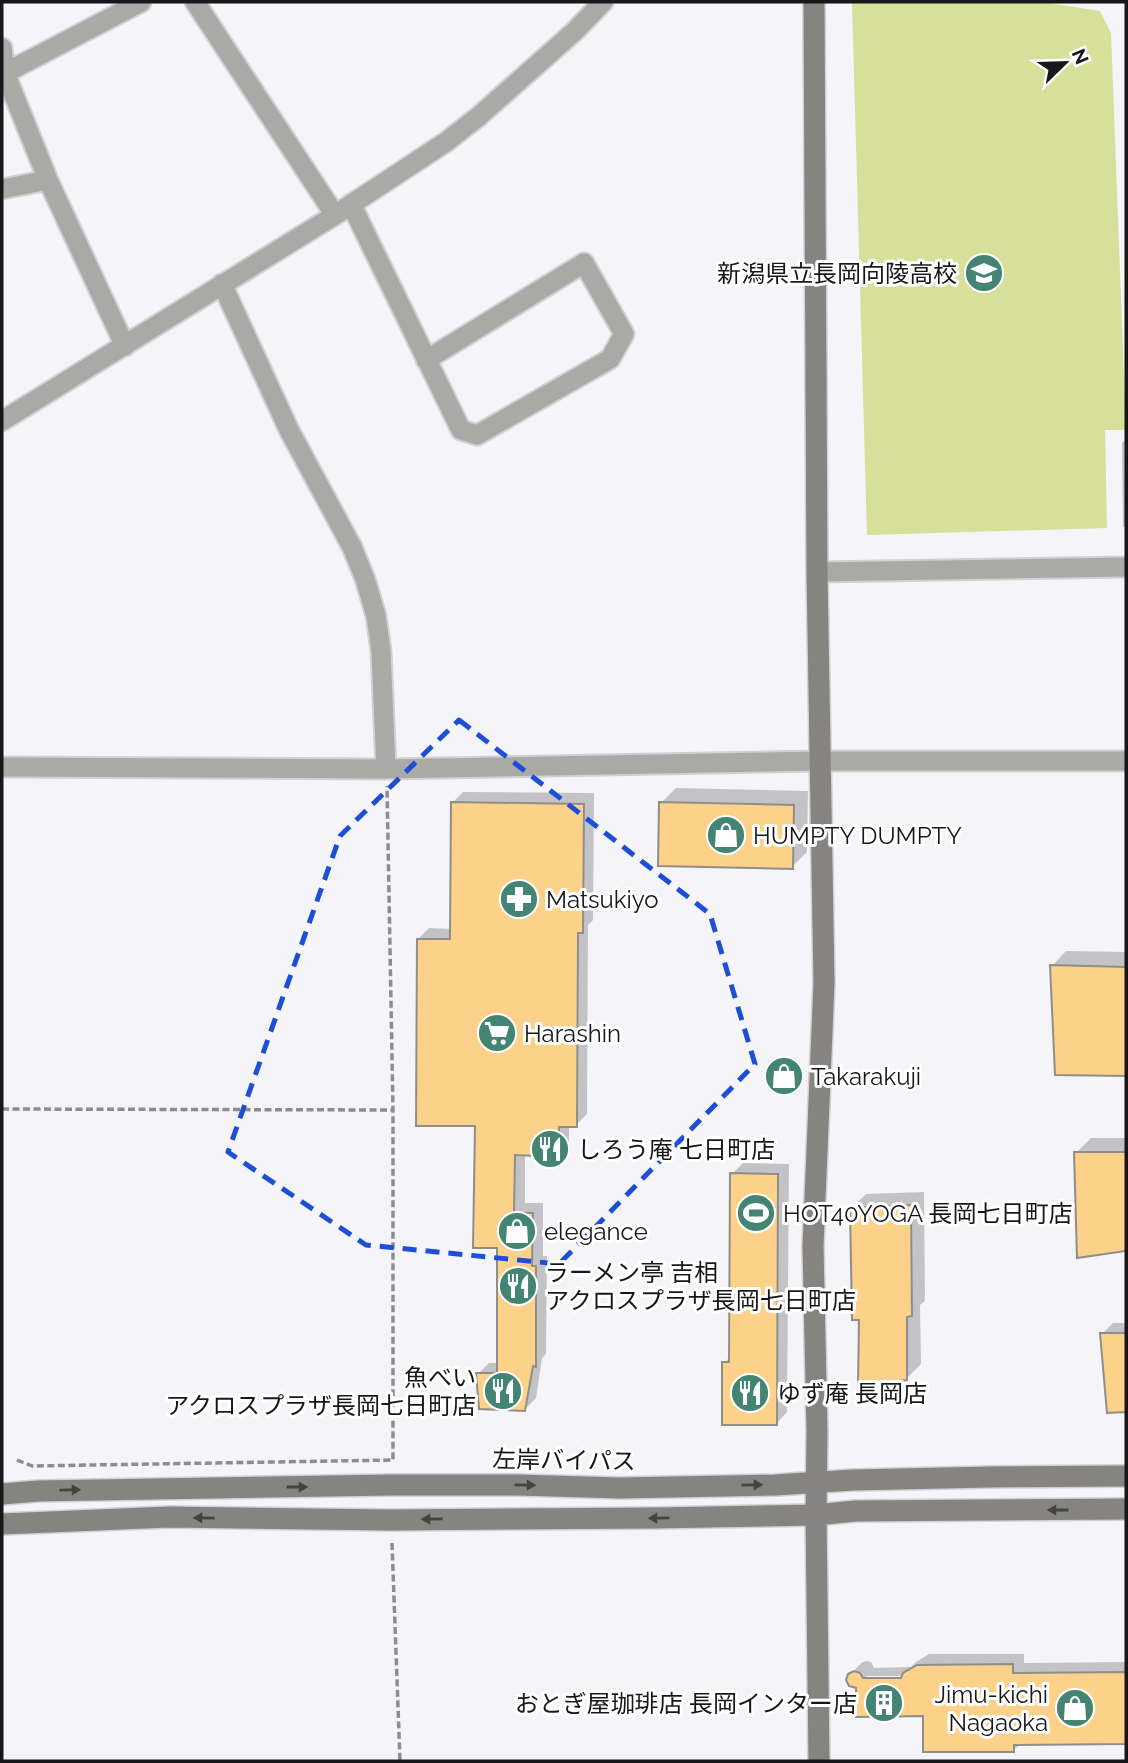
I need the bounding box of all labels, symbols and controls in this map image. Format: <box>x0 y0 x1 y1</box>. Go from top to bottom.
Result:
north arrow <box>1030 28 1100 98</box>
text: N <box>1068 45 1094 67</box>
school or university icon: 新潟県立長岡向陵高校 <box>963 252 1005 294</box>
place label: 新潟県立長岡向陵高校 <box>717 259 957 288</box>
shop icon: HUMPTY DUMPTY <box>705 814 747 856</box>
place label: HUMPTY DUMPTY <box>753 821 962 850</box>
pharmacy icon: Matsukiyo <box>498 878 540 920</box>
place label: Matsukiyo <box>546 885 659 914</box>
supermarket icon: Harashin <box>476 1012 518 1054</box>
place label: Harashin <box>524 1019 621 1048</box>
shop icon: Takarakuji <box>763 1055 805 1097</box>
place label: Takarakuji <box>811 1062 921 1091</box>
restaurant icon: しろう庵 七日町店 <box>529 1128 571 1170</box>
place label: しろう庵 七日町店 <box>577 1135 775 1164</box>
sports icon: HOT40YOGA 長岡七日町店 <box>735 1192 777 1234</box>
place label: HOT40YOGA 長岡七日町店 <box>783 1199 1073 1228</box>
shop icon: elegance <box>496 1210 538 1252</box>
place label: elegance <box>544 1217 648 1246</box>
place label: ラーメン亭 吉相 アクロスプラザ長岡七日町店 <box>545 1258 856 1315</box>
restaurant icon: ラーメン亭 吉相 アクロスプラザ長岡七日町店 <box>497 1265 539 1307</box>
place label: 魚べい アクロスプラザ長岡七日町店 <box>165 1363 476 1420</box>
restaurant icon: 魚べい アクロスプラザ長岡七日町店 <box>482 1370 524 1412</box>
restaurant icon: ゆず庵 長岡店 <box>729 1372 771 1414</box>
place label: ゆず庵 長岡店 <box>777 1379 927 1408</box>
street label: 左岸バイパス <box>492 1444 636 1476</box>
one-way arrow <box>741 1479 763 1491</box>
one-way arrow <box>514 1480 536 1491</box>
one-way arrow <box>287 1481 309 1493</box>
one-way arrow <box>59 1484 81 1496</box>
one-way arrow <box>1047 1504 1069 1516</box>
one-way arrow <box>193 1512 215 1524</box>
one-way arrow <box>648 1512 670 1524</box>
one-way arrow <box>421 1513 443 1525</box>
place label: Jimu-kichi Nagaoka <box>934 1680 1048 1737</box>
building icon: おとぎ屋珈琲店 長岡インター店 <box>863 1682 905 1724</box>
shop icon: Jimu-kichi Nagaoka <box>1054 1687 1096 1729</box>
place label: おとぎ屋珈琲店 長岡インター店 <box>515 1689 857 1718</box>

